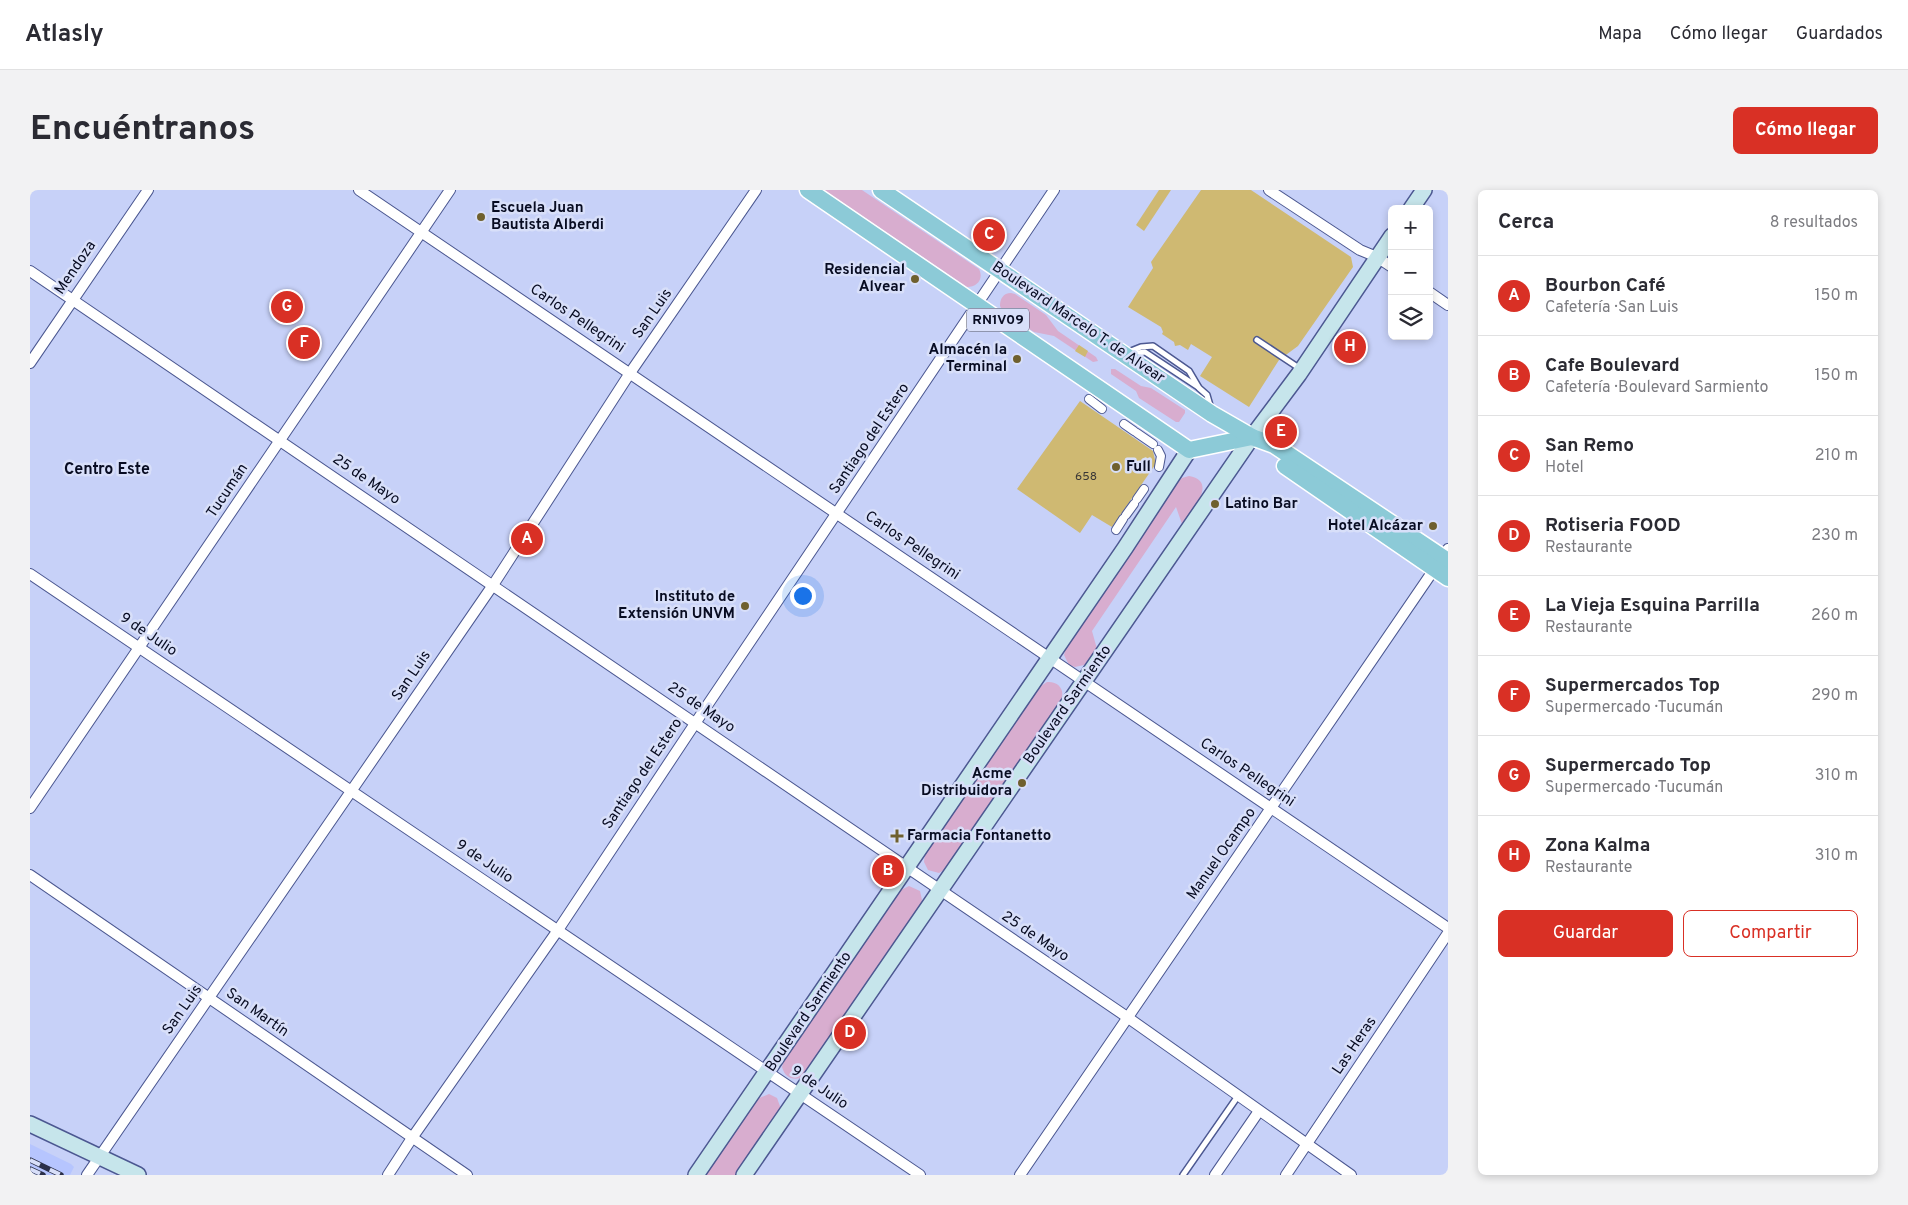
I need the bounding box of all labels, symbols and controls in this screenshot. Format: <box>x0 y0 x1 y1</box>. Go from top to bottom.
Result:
text: Atlasly <box>25 20 104 50</box>
text: Mapa <box>1598 23 1642 46</box>
text: Cómo llegar <box>1670 23 1768 46</box>
text: Guardados <box>1796 23 1883 46</box>
button: Cómo llegar <box>1733 107 1878 154</box>
text: Encuéntranos <box>30 108 255 152</box>
place label: Escuela Juan Bautista Alberdi <box>491 199 604 235</box>
map controls <box>1388 205 1433 340</box>
button: + <box>1388 205 1433 250</box>
text: Cerca <box>1498 209 1554 236</box>
marker: Escuela Juan Bautista Alberdi <box>475 211 487 223</box>
text: 8 resultados <box>1770 213 1858 233</box>
pin: C <box>973 216 1005 254</box>
street label: Mendoza <box>51 237 101 299</box>
button: − <box>1388 250 1433 295</box>
street label: Boulevard Marcelo T. de Alvear <box>988 258 1168 388</box>
place label: Residencial Alvear <box>824 261 906 297</box>
marker: Residencial Alvear <box>909 273 921 285</box>
text: Bourbon Café <box>1545 274 1666 298</box>
street label: Carlos Pellegrini <box>526 280 628 358</box>
street label: San Luis <box>629 285 677 343</box>
text: A <box>1508 286 1520 306</box>
text: 150 m <box>1815 286 1858 306</box>
pin: G <box>271 288 303 326</box>
button: layers <box>1388 295 1433 340</box>
text: Cafetería · San Luis <box>1545 298 1679 318</box>
road number: RN1V09 <box>967 308 1029 332</box>
pin: F <box>288 324 320 362</box>
pin: H <box>1334 328 1366 366</box>
place label: Almacén la Terminal <box>929 341 1007 377</box>
marker: Almacén la Terminal <box>1011 353 1023 365</box>
text: Cafe Boulevard <box>1545 354 1680 378</box>
text: B <box>1508 366 1520 386</box>
text: 150 m <box>1815 366 1858 386</box>
text: Cafetería · Boulevard Sarmiento <box>1545 378 1768 398</box>
street label: Santiago del Estero <box>826 380 914 498</box>
pin: E <box>1265 413 1297 451</box>
text: San Remo <box>1545 434 1634 458</box>
text: C <box>1509 446 1519 466</box>
text: 210 m <box>1815 446 1858 466</box>
street label: 25 de Mayo <box>328 450 404 510</box>
place label: Full <box>1126 458 1151 477</box>
text: Hotel <box>1545 458 1584 478</box>
district label: Centro Este <box>64 460 150 480</box>
street label: Tucumán <box>203 460 253 522</box>
marker: Full <box>1110 461 1122 473</box>
house number: 658 <box>1075 469 1097 485</box>
place label: Latino Bar <box>1225 495 1299 514</box>
marker: Latino Bar <box>1209 498 1221 510</box>
street label: Carlos Pellegrini <box>861 507 963 585</box>
text: Rotiseria FOOD <box>1545 514 1681 538</box>
place label: Hotel Alcázar <box>1328 517 1424 536</box>
pin: A <box>511 520 543 558</box>
marker: Hotel Alcázar <box>1427 520 1439 532</box>
text: D <box>1508 526 1520 546</box>
text: 230 m <box>1811 526 1858 546</box>
text: Restaurante <box>1545 538 1632 558</box>
your location <box>790 583 816 609</box>
place label: Instituto de Extensión UNVM <box>618 588 735 624</box>
text: La Vieja Esquina Parrilla <box>1545 594 1760 618</box>
marker: Instituto de Extensión UNVM <box>739 600 751 612</box>
text: E <box>1509 606 1519 626</box>
text: 260 m <box>1811 606 1858 626</box>
street label: 9 de Julio <box>116 609 180 661</box>
text: Restaurante <box>1545 618 1632 638</box>
street label: Boulevard Sarmiento <box>1020 642 1116 768</box>
street label: San Luis <box>388 647 436 705</box>
text: Supermercados Top <box>1545 674 1720 698</box>
street label: 25 de Mayo <box>663 678 739 738</box>
text: F <box>1509 686 1519 706</box>
text: 290 m <box>1811 686 1858 706</box>
text: Supermercado · Tucumán <box>1545 698 1723 718</box>
street label: Santiago del Estero <box>599 715 687 833</box>
street label: Carlos Pellegrini <box>1196 734 1298 812</box>
text: Supermercado Top <box>1545 754 1711 778</box>
place label: Acme Distribuidora <box>921 765 1012 801</box>
text: G <box>1509 766 1519 786</box>
text: 310 m <box>1815 766 1858 786</box>
marker: Acme Distribuidora <box>1016 777 1028 789</box>
text: Supermercado · Tucumán <box>1545 778 1723 798</box>
street label: Manuel Ocampo <box>1183 804 1261 904</box>
place label: Farmacia Fontanetto <box>907 827 1051 846</box>
marker: Farmacia Fontanetto <box>891 830 903 842</box>
text: Zona Kalma <box>1545 834 1650 858</box>
street label: 9 de Julio <box>452 836 516 888</box>
text: H <box>1508 846 1520 866</box>
text: 310 m <box>1815 846 1858 866</box>
pin: B <box>872 852 904 890</box>
text: Restaurante <box>1545 858 1632 878</box>
street label: 25 de Mayo <box>997 907 1073 967</box>
button: Guardar <box>1498 910 1673 957</box>
button: Compartir <box>1683 910 1858 957</box>
street label: Boulevard Sarmiento <box>762 948 856 1076</box>
street label: San Luis <box>159 981 207 1039</box>
street label: San Martín <box>222 984 292 1042</box>
street label: Las Heras <box>1329 1013 1381 1079</box>
pin: D <box>834 1014 866 1052</box>
street label: 9 de Julio <box>787 1062 851 1114</box>

